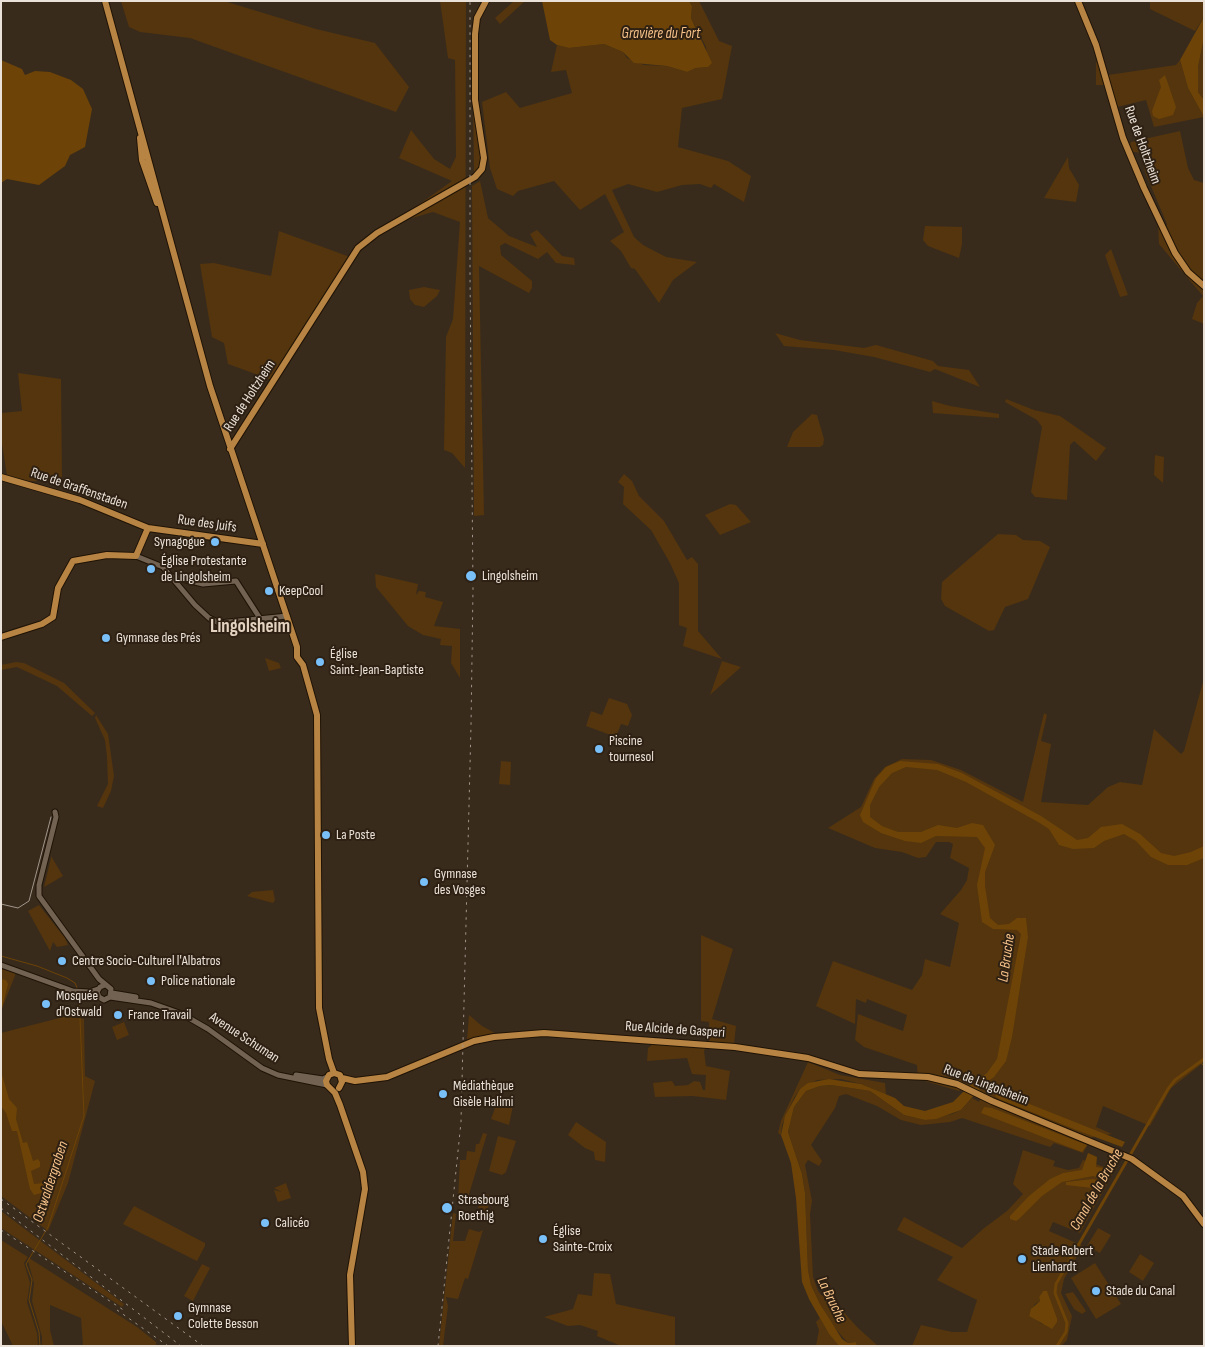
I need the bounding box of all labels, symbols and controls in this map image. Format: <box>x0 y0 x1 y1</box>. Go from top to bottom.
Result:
water label: Gravière du Fort <box>622 25 700 43</box>
street label: Rue de Holtzheim <box>1120 104 1164 186</box>
street label: Rue de Holtzheim <box>221 357 279 435</box>
street label: Rue de Graffenstaden <box>28 465 130 513</box>
street label: Rue des Juifs <box>176 512 238 536</box>
place label: Synagogue <box>154 534 205 550</box>
marker: Synagogue <box>209 536 221 548</box>
place label: Église Protestante de Lingolsheim <box>161 553 247 586</box>
marker: Église Protestante de Lingolsheim <box>145 563 157 575</box>
place label: Lingolsheim <box>482 568 538 584</box>
marker: Lingolsheim <box>464 569 478 583</box>
place label: KeepCool <box>279 583 323 599</box>
marker: KeepCool <box>263 585 275 597</box>
district label: Lingolsheim <box>210 616 290 638</box>
place label: Gymnase des Prés <box>116 630 201 646</box>
marker: Gymnase des Prés <box>100 632 112 644</box>
place label: Église Saint-Jean-Baptiste <box>330 646 424 679</box>
marker: Église Saint-Jean-Baptiste <box>314 656 326 668</box>
place label: Piscine tournesol <box>609 733 654 766</box>
marker: Piscine tournesol <box>593 743 605 755</box>
place label: La Poste <box>336 827 375 843</box>
marker: La Poste <box>320 829 332 841</box>
place label: Gymnase des Vosges <box>434 866 486 899</box>
marker: Gymnase des Vosges <box>418 876 430 888</box>
water label: La Bruche <box>995 933 1019 983</box>
place label: Centre Socio-Culturel l'Albatros <box>72 953 220 969</box>
marker: Centre Socio-Culturel l'Albatros <box>56 955 68 967</box>
place label: Police nationale <box>161 973 235 989</box>
marker: Police nationale <box>145 975 157 987</box>
place label: Mosquée d'Ostwald <box>56 988 102 1020</box>
marker: Mosquée d'Ostwald <box>40 998 52 1010</box>
place label: France Travail <box>128 1007 191 1023</box>
marker: France Travail <box>112 1009 124 1021</box>
street label: Avenue Schuman <box>206 1009 282 1067</box>
street label: Rue Alcide de Gasperi <box>625 1018 725 1042</box>
street label: Rue de Lingolsheim <box>941 1061 1031 1109</box>
place label: Médiathèque Gisèle Halimi <box>453 1078 514 1110</box>
marker: Médiathèque Gisèle Halimi <box>437 1088 449 1100</box>
water label: Ostwaldergraben <box>29 1139 73 1225</box>
water label: Canal de la Bruche <box>1066 1146 1128 1234</box>
place label: Strasbourg Roethig <box>458 1192 509 1224</box>
marker: Strasbourg Roethig <box>440 1201 454 1215</box>
place label: Calicéo <box>275 1215 309 1231</box>
marker: Calicéo <box>259 1217 271 1229</box>
place label: Église Sainte-Croix <box>553 1223 612 1256</box>
marker: Église Sainte-Croix <box>537 1233 549 1245</box>
place label: Stade Robert Lienhardt <box>1032 1243 1093 1276</box>
marker: Stade Robert Lienhardt <box>1016 1253 1028 1265</box>
water label: La Bruche <box>812 1274 850 1326</box>
place label: Stade du Canal <box>1106 1283 1175 1299</box>
marker: Stade du Canal <box>1090 1285 1102 1297</box>
place label: Gymnase Colette Besson <box>188 1300 258 1332</box>
marker: Gymnase Colette Besson <box>172 1310 184 1322</box>

